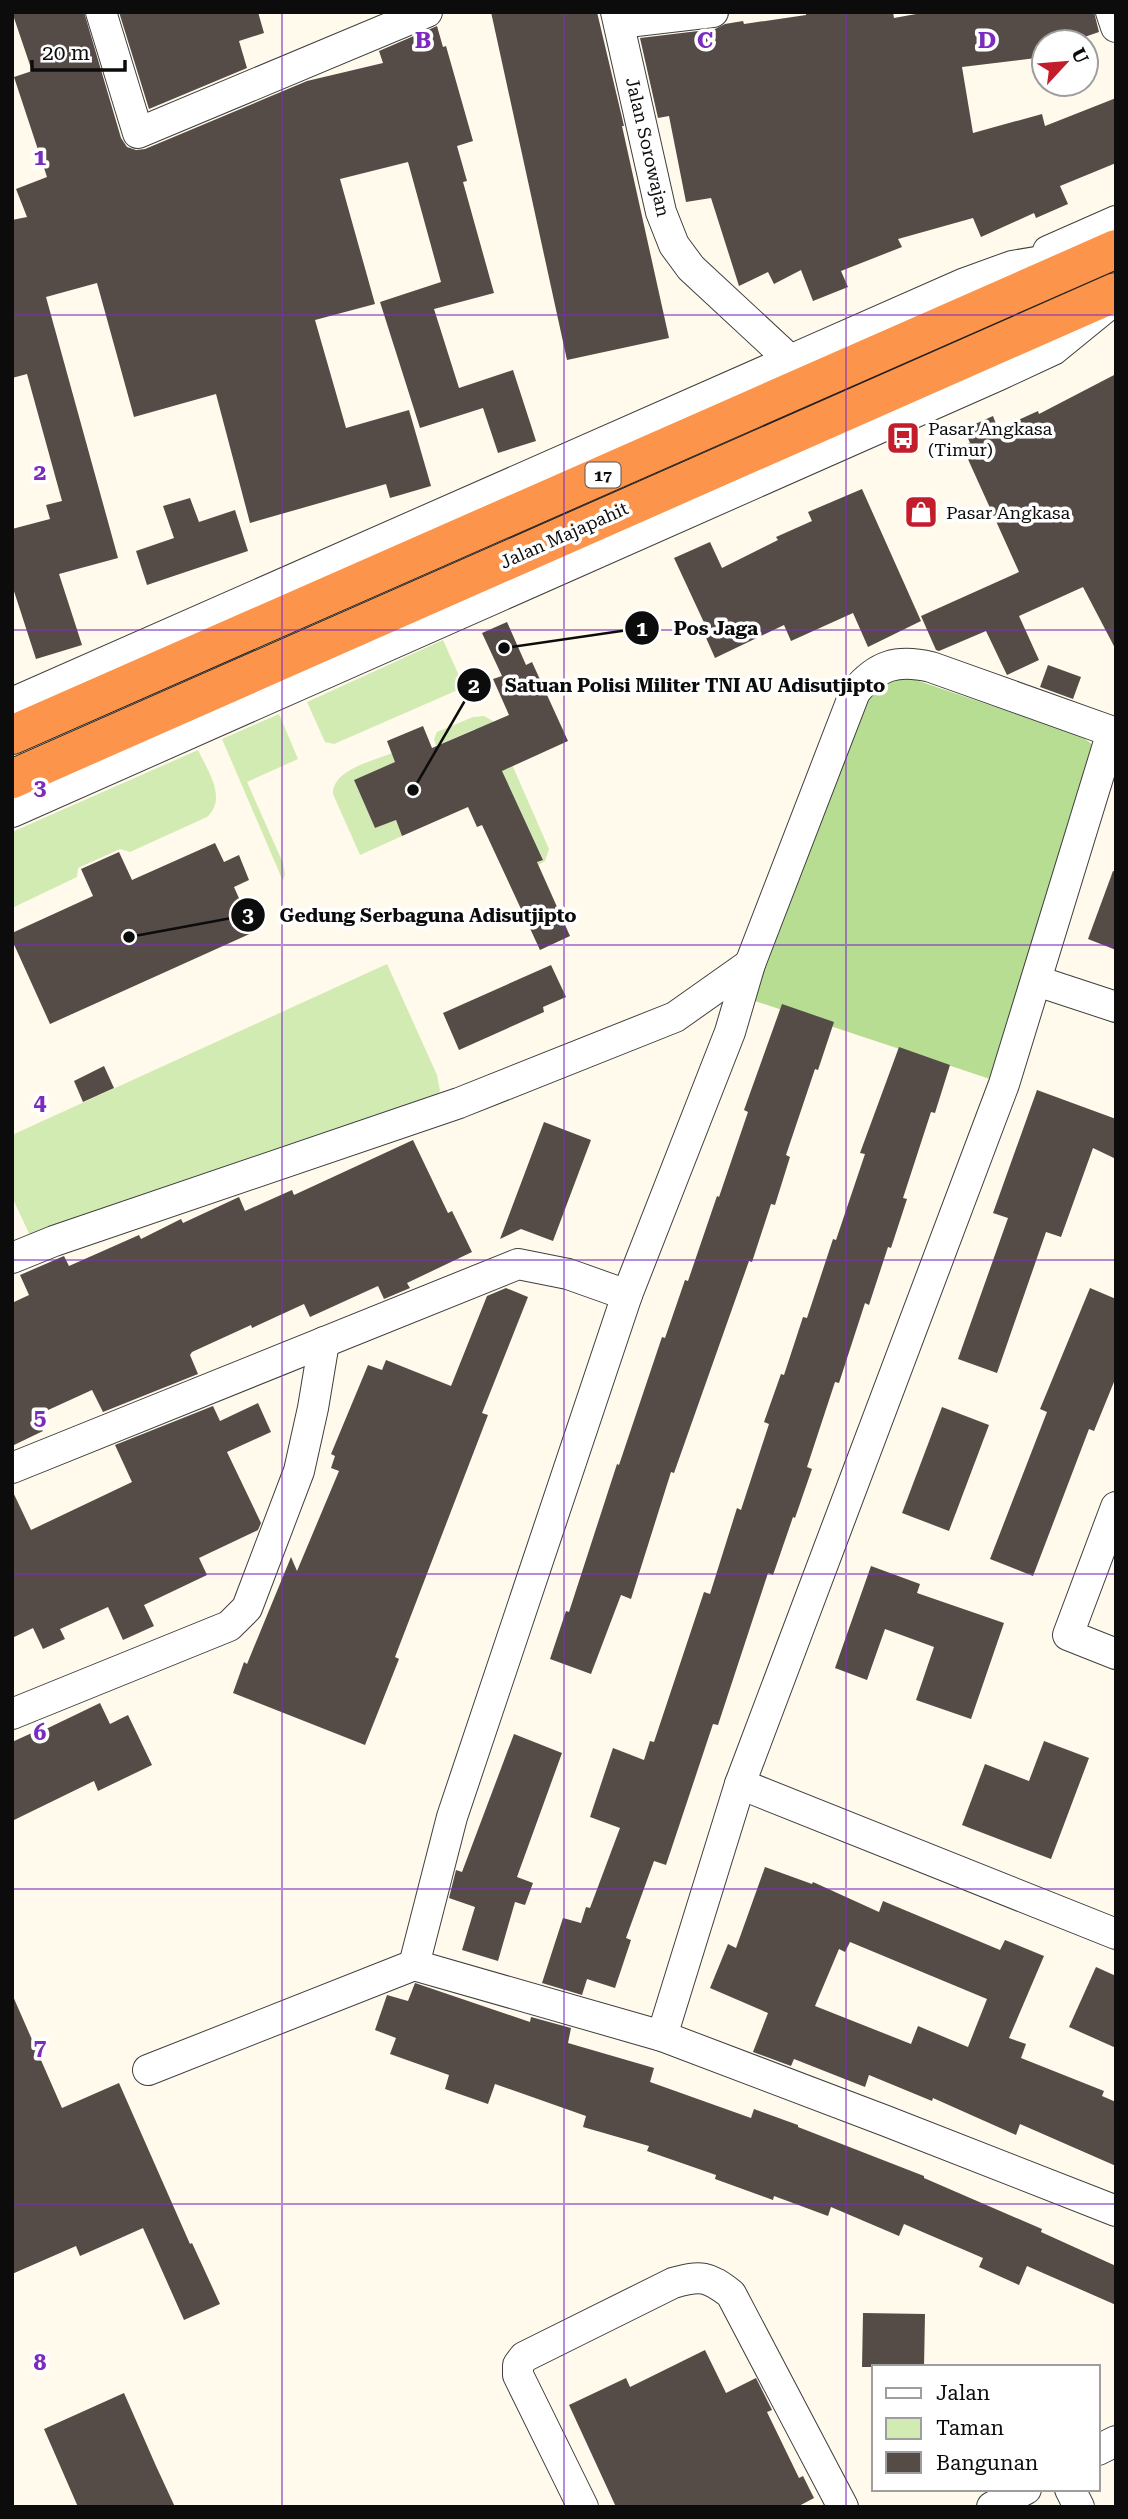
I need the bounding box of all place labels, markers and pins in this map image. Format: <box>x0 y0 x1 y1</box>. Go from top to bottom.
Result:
place label: Pasar Angkasa (Timur) <box>928 418 1052 460</box>
bus stop icon: Pasar Angkasa (Timur) <box>884 419 922 457</box>
shop icon: Pasar Angkasa <box>902 493 940 531</box>
place label: Pasar Angkasa <box>946 502 1070 523</box>
callout: Pos Jaga <box>624 608 772 648</box>
callout: Satuan Polisi Militer TNI AU Adisutjipto <box>456 665 900 705</box>
callout: Gedung Serbaguna Adisutjipto <box>230 895 590 935</box>

